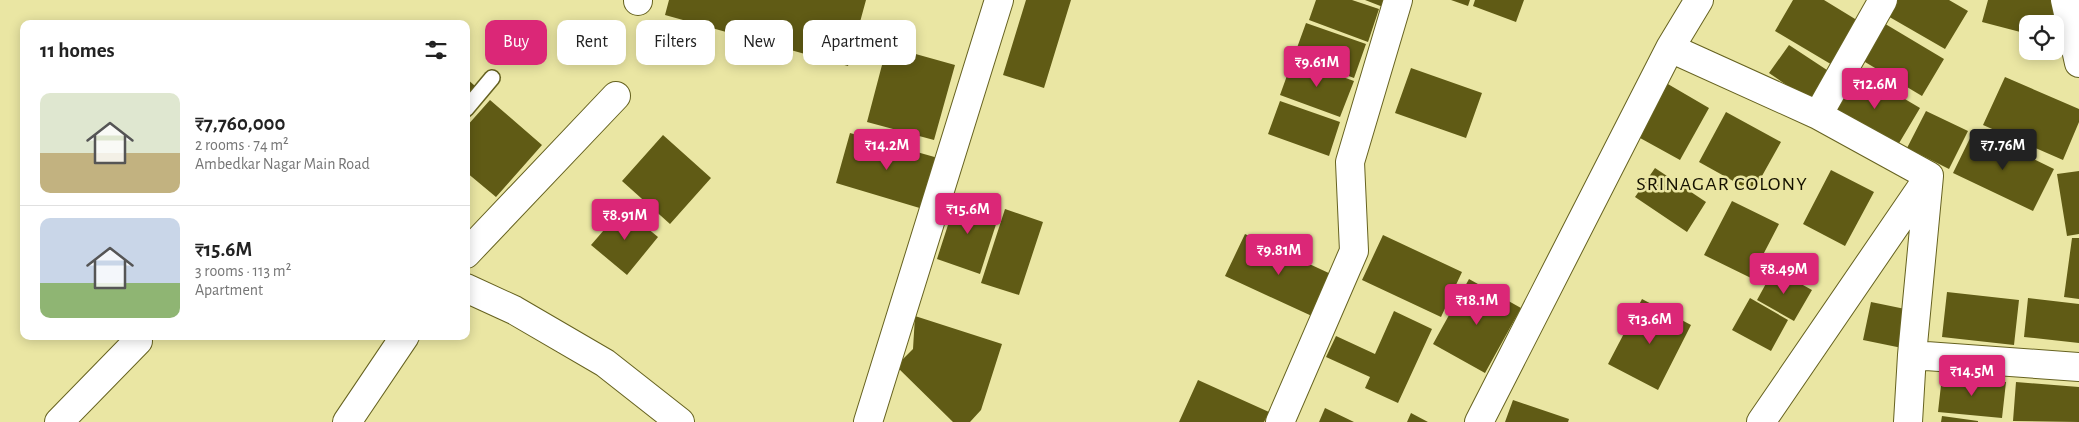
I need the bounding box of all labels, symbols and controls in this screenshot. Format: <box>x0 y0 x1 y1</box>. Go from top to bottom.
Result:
map controls <box>2019 15 2064 60</box>
button: locate <box>2019 15 2064 60</box>
chip: Buy <box>485 20 547 65</box>
chip: Rent <box>557 20 626 65</box>
chip: Filters <box>636 20 715 65</box>
chip: New <box>725 20 793 65</box>
chip: Apartment <box>803 20 916 65</box>
icon: filters <box>422 36 450 64</box>
text: 11 homes <box>40 40 115 61</box>
pin: ₹9.61M <box>1276 46 1358 88</box>
text: ₹9.61M <box>1295 54 1339 70</box>
pin: ₹12.6M <box>1834 68 1916 110</box>
text: ₹12.6M <box>1853 76 1897 92</box>
icon: home <box>80 113 140 173</box>
text: ₹7,760,000 <box>195 113 285 134</box>
pin: ₹14.2M <box>846 128 928 171</box>
pin: ₹7.76M <box>1962 128 2044 171</box>
text: 2 rooms · 74 m² <box>195 137 289 153</box>
text: ₹14.2M <box>865 137 909 153</box>
text: ₹7.76M <box>1981 137 2025 153</box>
text: Ambedkar Nagar Main Road <box>195 156 370 172</box>
district label: SRINAGAR COLONY <box>1636 174 1808 194</box>
pin: ₹15.6M <box>927 192 1009 235</box>
pin: ₹8.91M <box>584 198 666 241</box>
text: ₹15.6M <box>946 201 990 217</box>
text: ₹8.91M <box>603 207 647 223</box>
pin: ₹9.81M <box>1238 234 1320 276</box>
icon: home <box>80 238 140 298</box>
text: ₹15.6M <box>195 239 252 260</box>
text: ₹9.81M <box>1257 242 1301 258</box>
pin: ₹8.49M <box>1743 252 1825 295</box>
text: ₹8.49M <box>1761 261 1807 277</box>
text: 3 rooms · 113 m² <box>195 263 291 279</box>
text: Apartment <box>195 282 263 298</box>
pin: ₹18.1M <box>1436 284 1518 326</box>
text: ₹18.1M <box>1456 292 1498 308</box>
pin: ₹13.6M <box>1609 302 1691 345</box>
text: ₹13.6M <box>1628 311 1672 327</box>
pin: ₹14.5M <box>1931 354 2013 397</box>
text: ₹14.5M <box>1950 363 1994 379</box>

